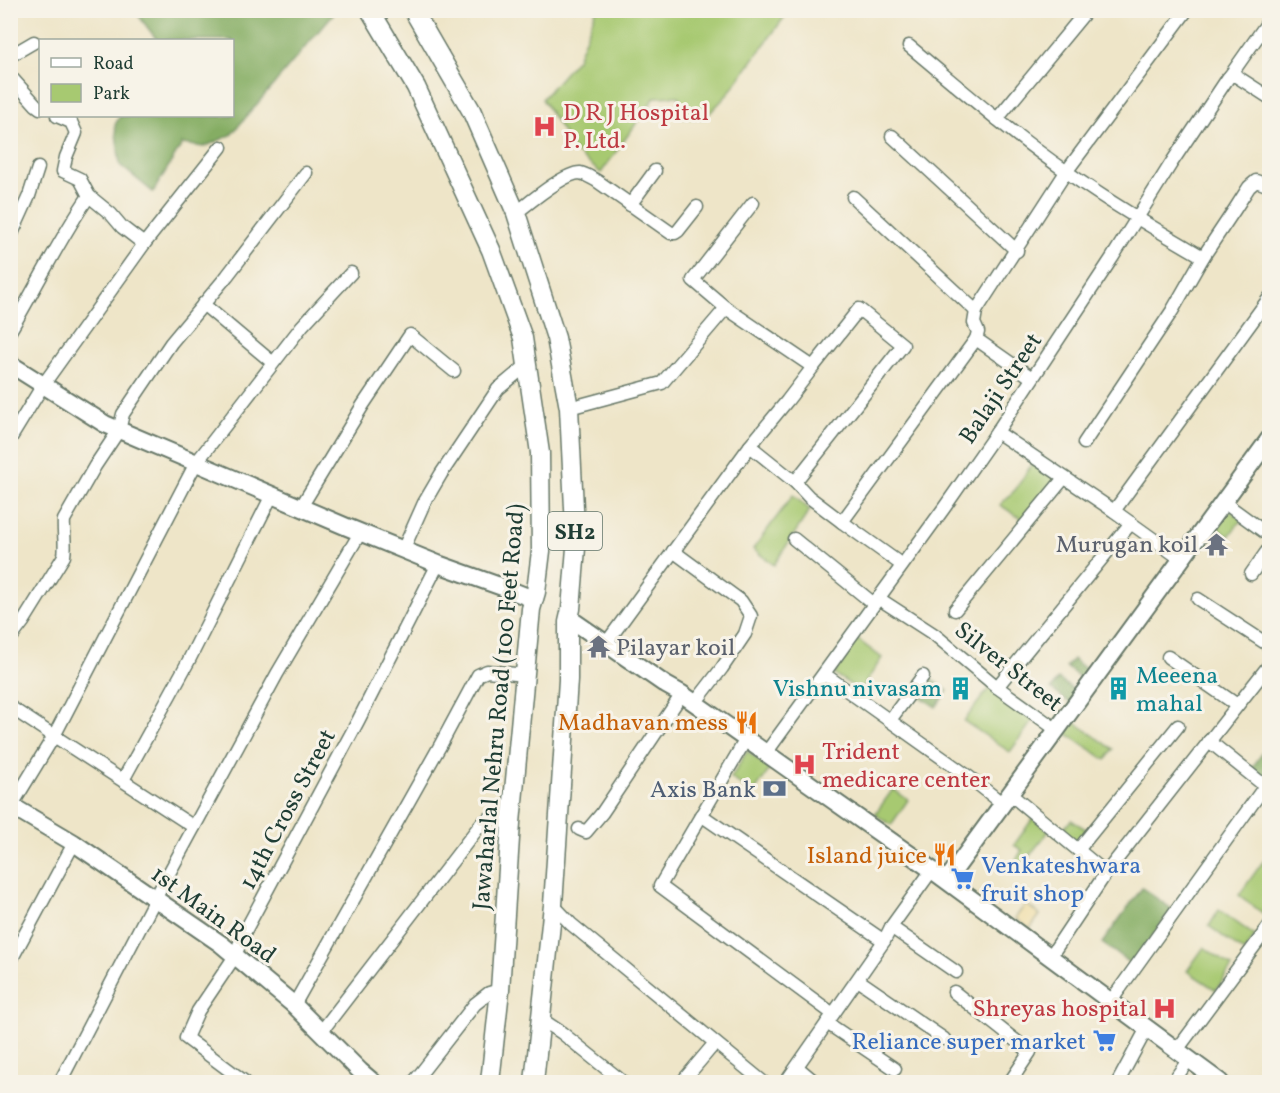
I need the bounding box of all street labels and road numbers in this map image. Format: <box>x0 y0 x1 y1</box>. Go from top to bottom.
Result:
street label: Balaji Street <box>952 327 1051 452</box>
street label: Jawaharlal Nehru Road (100 Feet Road) <box>465 503 535 912</box>
road number: SH2 <box>548 512 602 550</box>
street label: Silver Street <box>946 614 1069 721</box>
street label: 14th Cross Street <box>232 723 346 896</box>
street label: 1st Main Road <box>143 858 283 973</box>

